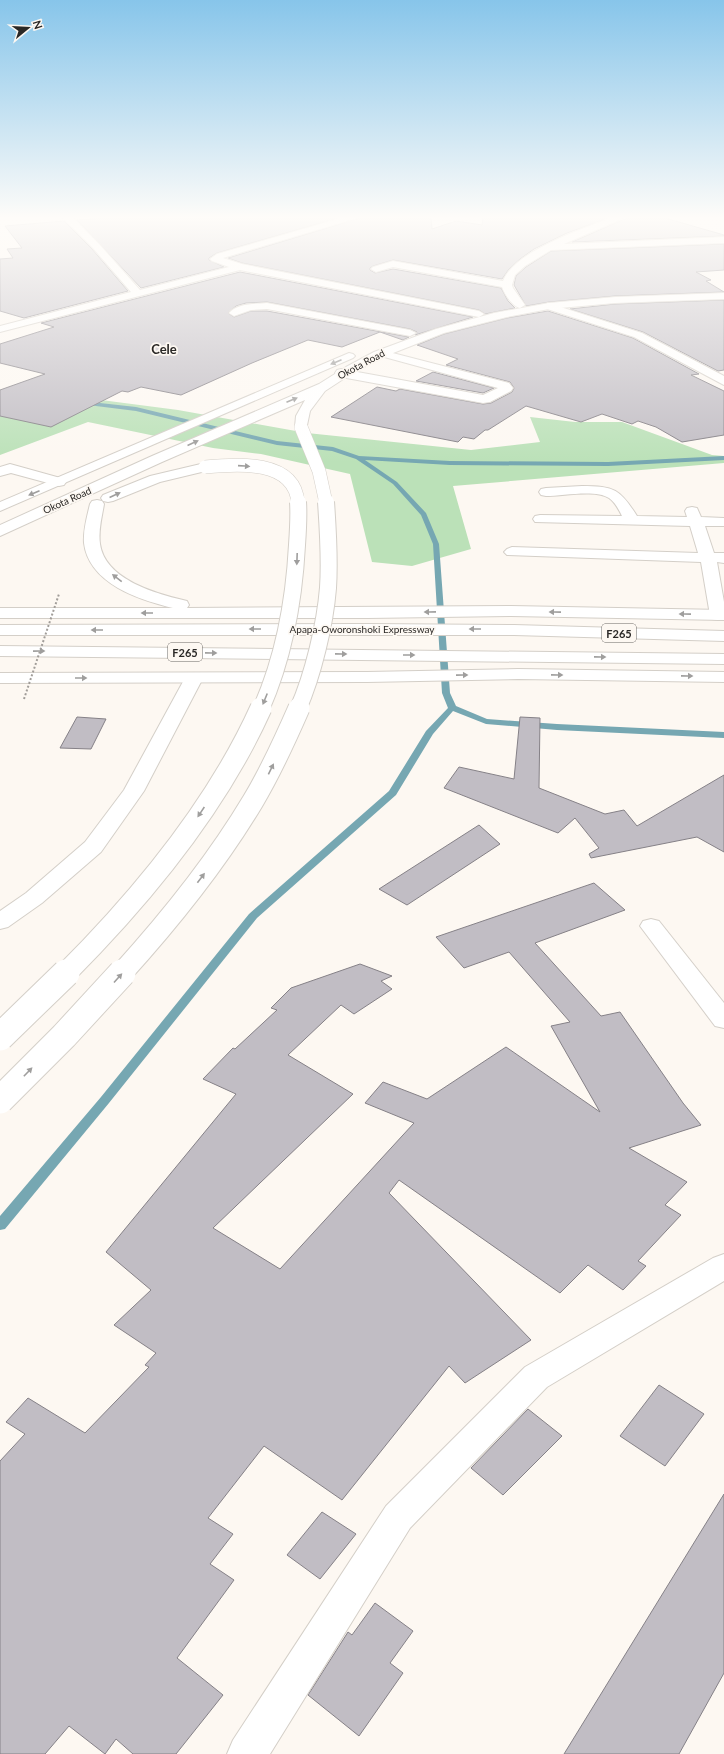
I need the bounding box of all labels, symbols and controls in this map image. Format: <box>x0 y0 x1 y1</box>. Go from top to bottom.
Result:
north arrow <box>8 8 48 48</box>
text: N <box>30 19 45 31</box>
district label: Cele <box>151 341 177 357</box>
street label: Okota Road <box>335 347 387 381</box>
one-way arrow <box>330 359 341 365</box>
one-way arrow <box>286 397 297 403</box>
one-way arrow <box>187 440 199 446</box>
one-way arrow <box>238 462 250 469</box>
street label: Okota Road <box>41 484 93 516</box>
one-way arrow <box>28 490 39 496</box>
one-way arrow <box>110 492 121 498</box>
one-way arrow <box>293 553 300 565</box>
one-way arrow <box>111 574 122 583</box>
one-way arrow <box>423 609 436 615</box>
one-way arrow <box>548 609 561 615</box>
one-way arrow <box>140 610 153 616</box>
one-way arrow <box>678 611 691 617</box>
street label: Apapa-Oworonshoki Expressway <box>290 623 435 635</box>
road number: F265 <box>602 624 636 642</box>
one-way arrow <box>248 626 261 632</box>
one-way arrow <box>468 626 481 632</box>
one-way arrow <box>90 627 103 633</box>
road number: F265 <box>168 643 202 661</box>
one-way arrow <box>33 648 46 654</box>
one-way arrow <box>205 650 218 656</box>
one-way arrow <box>335 651 347 658</box>
one-way arrow <box>403 652 416 658</box>
one-way arrow <box>594 654 607 660</box>
one-way arrow <box>456 672 469 678</box>
one-way arrow <box>551 672 564 678</box>
one-way arrow <box>681 673 694 679</box>
one-way arrow <box>75 675 88 681</box>
one-way arrow <box>261 693 267 705</box>
one-way arrow <box>268 764 274 775</box>
one-way arrow <box>197 806 205 817</box>
one-way arrow <box>196 873 205 884</box>
one-way arrow <box>113 973 122 984</box>
one-way arrow <box>23 1067 33 1077</box>

